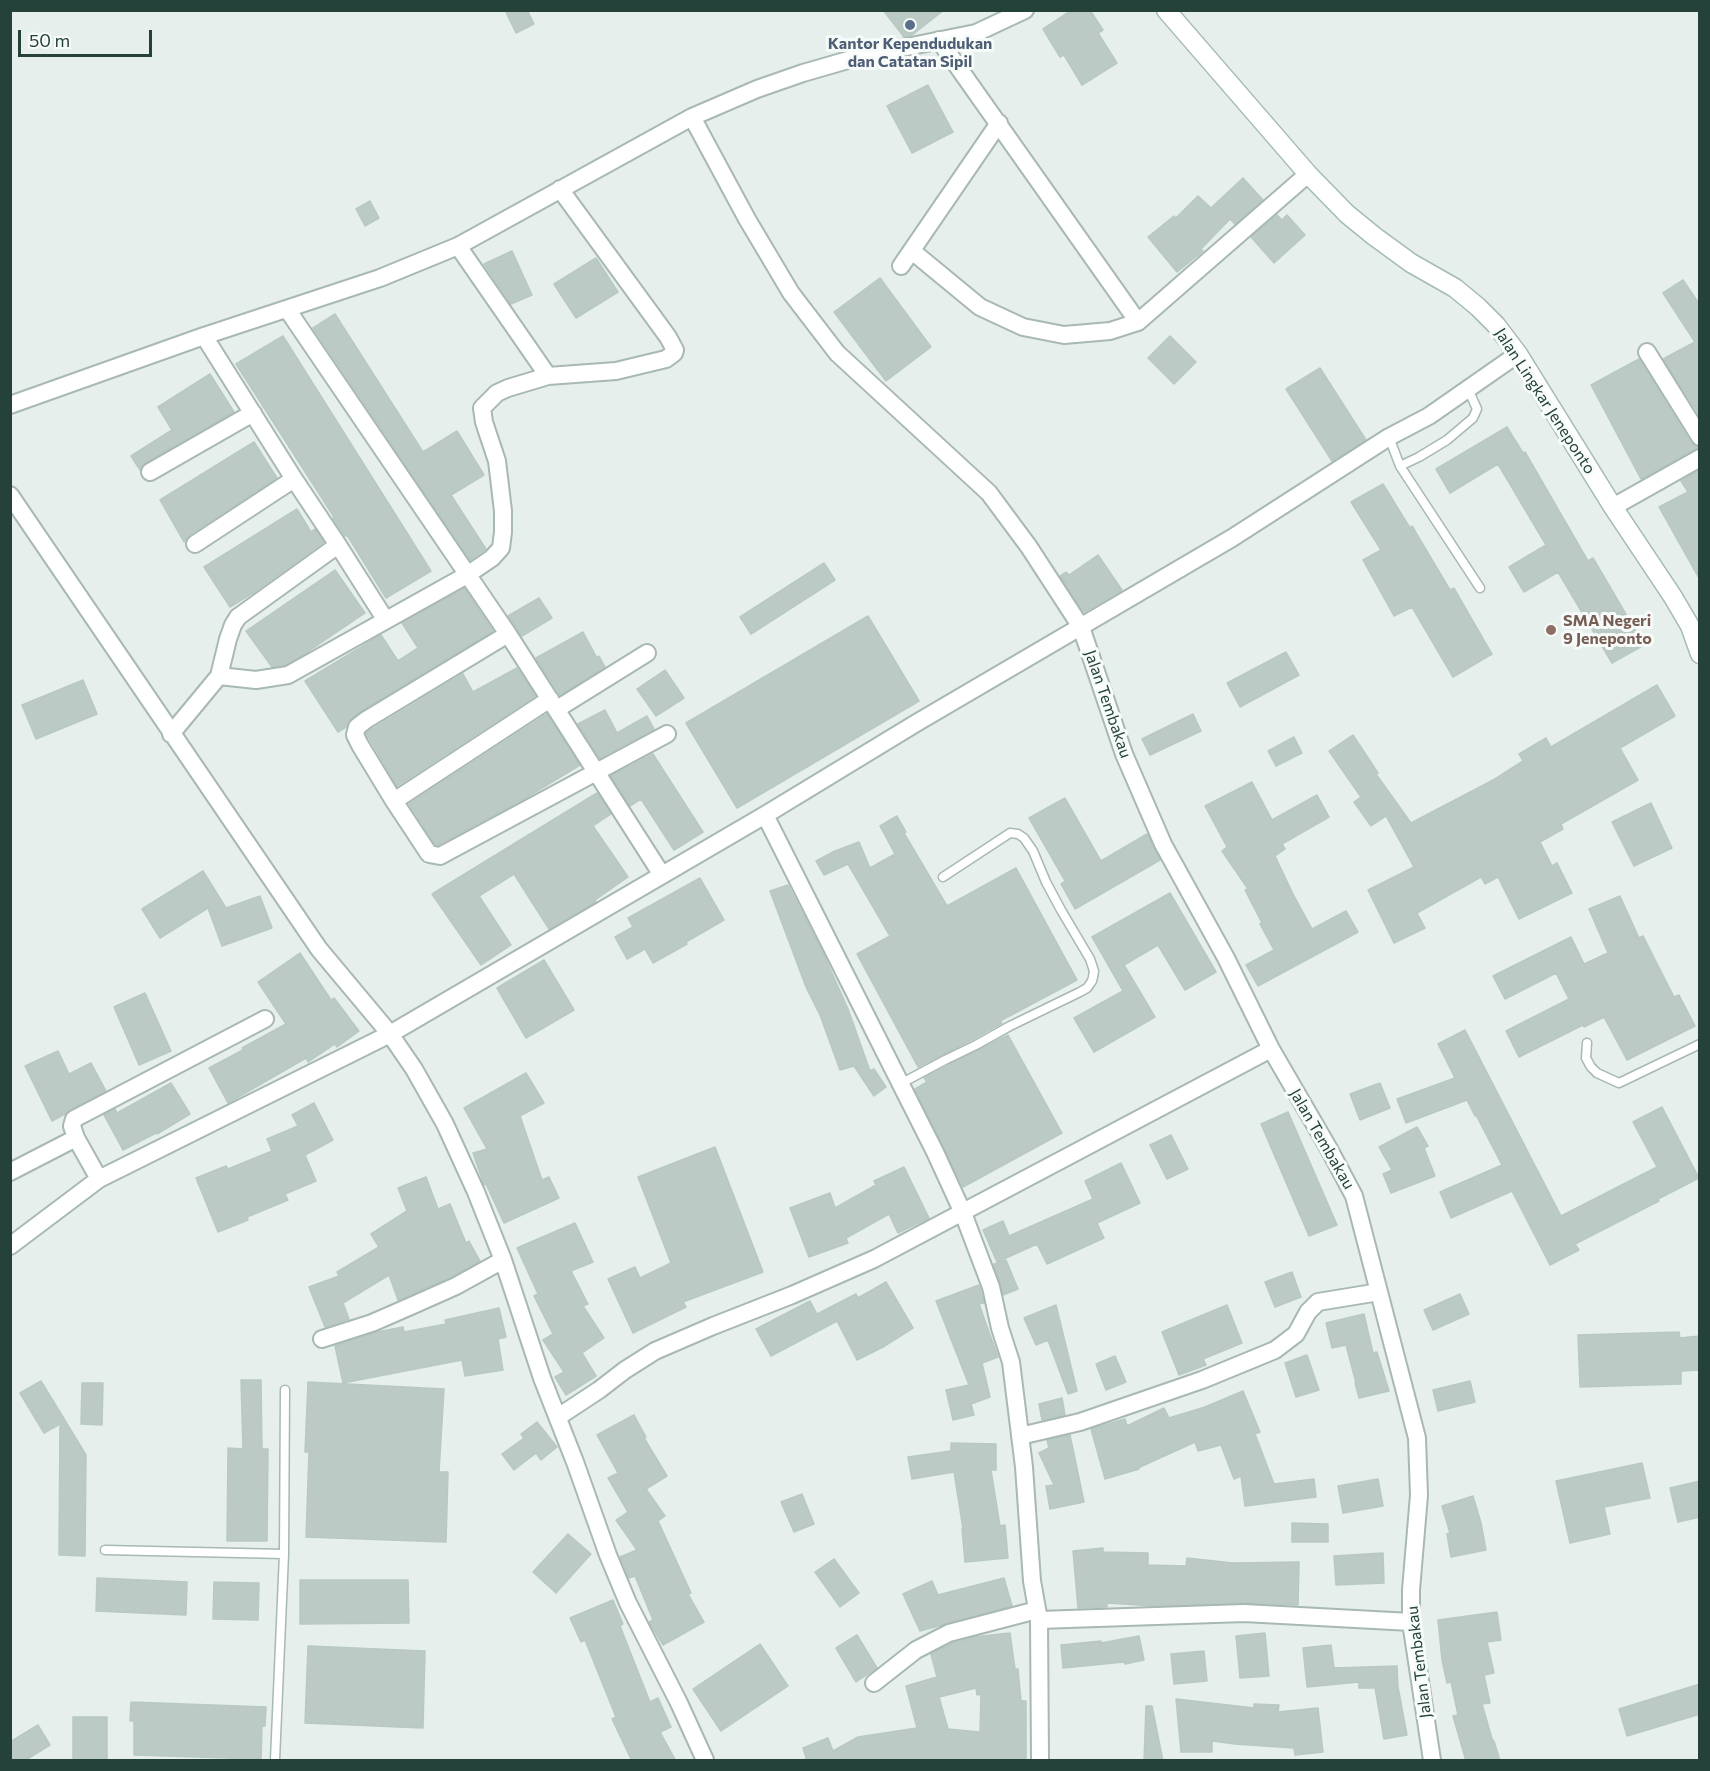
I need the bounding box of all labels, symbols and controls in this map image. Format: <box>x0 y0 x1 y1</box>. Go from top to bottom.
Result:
scale bar <box>21 18 154 56</box>
marker: Kantor Kependudukan dan Catatan Sipil <box>903 18 917 32</box>
text: 50 m <box>29 29 70 51</box>
place label: Kantor Kependudukan dan Catatan Sipil <box>828 34 992 72</box>
street label: Jalan Lingkar Jeneponto <box>1491 324 1599 478</box>
place label: SMA Negeri 9 Jeneponto <box>1563 611 1652 649</box>
marker: SMA Negeri 9 Jeneponto <box>1544 623 1558 637</box>
street label: Jalan Tembakau <box>1081 647 1135 761</box>
street label: Jalan Tembakau <box>1285 1085 1359 1193</box>
street label: Jalan Tembakau <box>1403 1605 1435 1719</box>

